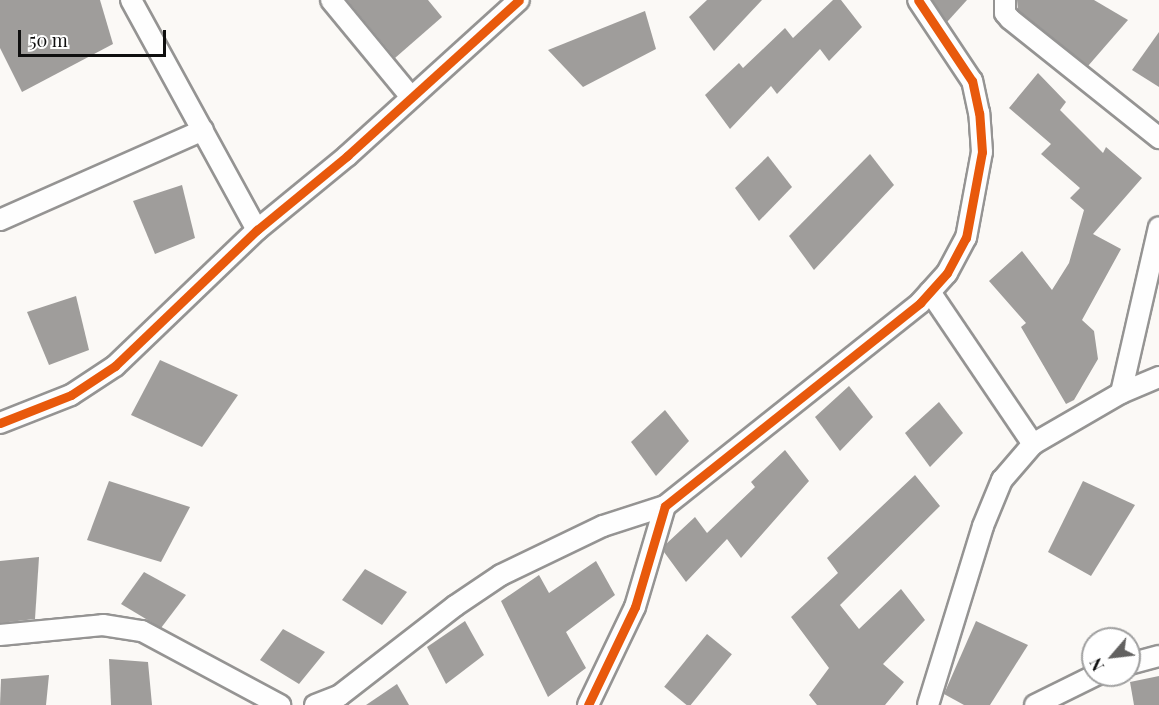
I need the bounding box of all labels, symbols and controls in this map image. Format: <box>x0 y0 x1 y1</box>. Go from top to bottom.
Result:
scale bar <box>21 18 170 56</box>
text: 50 m <box>29 28 68 52</box>
north arrow <box>1081 627 1141 687</box>
text: N <box>1084 655 1108 675</box>

